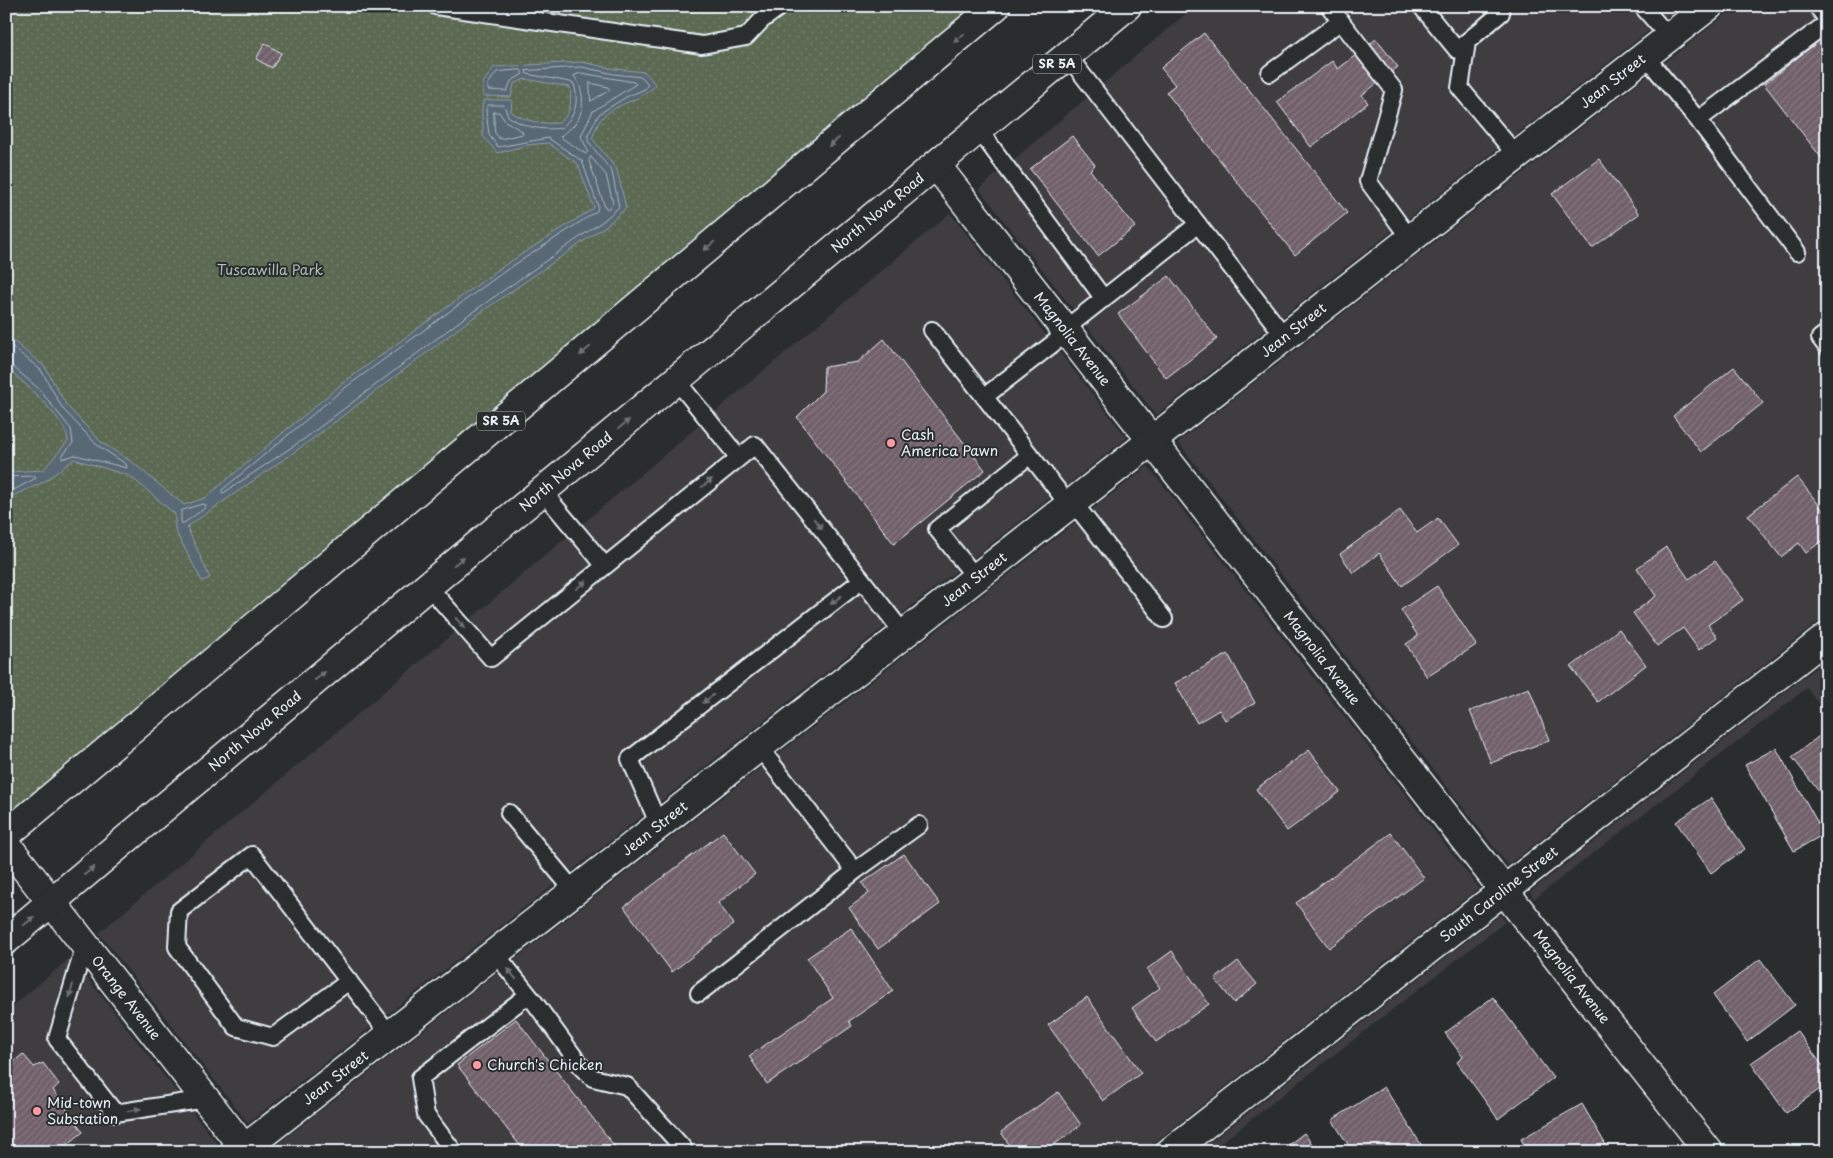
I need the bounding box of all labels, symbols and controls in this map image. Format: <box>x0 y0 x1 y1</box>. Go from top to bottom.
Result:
one-way arrow <box>952 32 965 43</box>
street label: Jean Street <box>1575 48 1650 113</box>
road number: SR 5A <box>1033 54 1081 74</box>
one-way arrow <box>828 136 840 147</box>
street label: North Nova Road <box>826 168 929 258</box>
one-way arrow <box>703 241 716 252</box>
park label: Tuscawilla Park <box>217 259 324 280</box>
street label: Magnolia Avenue <box>1029 287 1116 390</box>
street label: Jean Street <box>1256 297 1331 362</box>
one-way arrow <box>579 345 592 356</box>
road number: SR 5A <box>477 412 525 431</box>
one-way arrow <box>618 419 631 430</box>
place label: Cash America Pawn <box>901 424 998 461</box>
street label: North Nova Road <box>514 426 617 516</box>
marker: Cash America Pawn <box>885 437 897 449</box>
one-way arrow <box>701 478 714 489</box>
one-way arrow <box>813 517 824 530</box>
street label: Jean Street <box>936 546 1011 611</box>
one-way arrow <box>452 556 465 567</box>
one-way arrow <box>574 580 587 591</box>
one-way arrow <box>830 594 843 605</box>
street label: Magnolia Avenue <box>1279 606 1366 709</box>
one-way arrow <box>455 616 466 629</box>
one-way arrow <box>314 671 327 682</box>
street label: North Nova Road <box>204 685 306 776</box>
one-way arrow <box>702 694 715 705</box>
street label: Jean Street <box>617 795 692 860</box>
street label: South Caroline Street <box>1435 841 1562 947</box>
one-way arrow <box>82 865 94 877</box>
one-way arrow <box>22 916 35 927</box>
street label: Magnolia Avenue <box>1529 925 1616 1028</box>
street label: Orange Avenue <box>87 951 167 1044</box>
one-way arrow <box>506 968 517 981</box>
one-way arrow <box>67 984 75 999</box>
street label: Jean Street <box>298 1045 373 1110</box>
place label: Church's Chicken <box>487 1054 603 1075</box>
marker: Church's Chicken <box>471 1059 483 1071</box>
place label: Mid-town Substation <box>47 1092 118 1129</box>
marker: Mid-town Substation <box>31 1105 43 1117</box>
one-way arrow <box>126 1106 142 1114</box>

